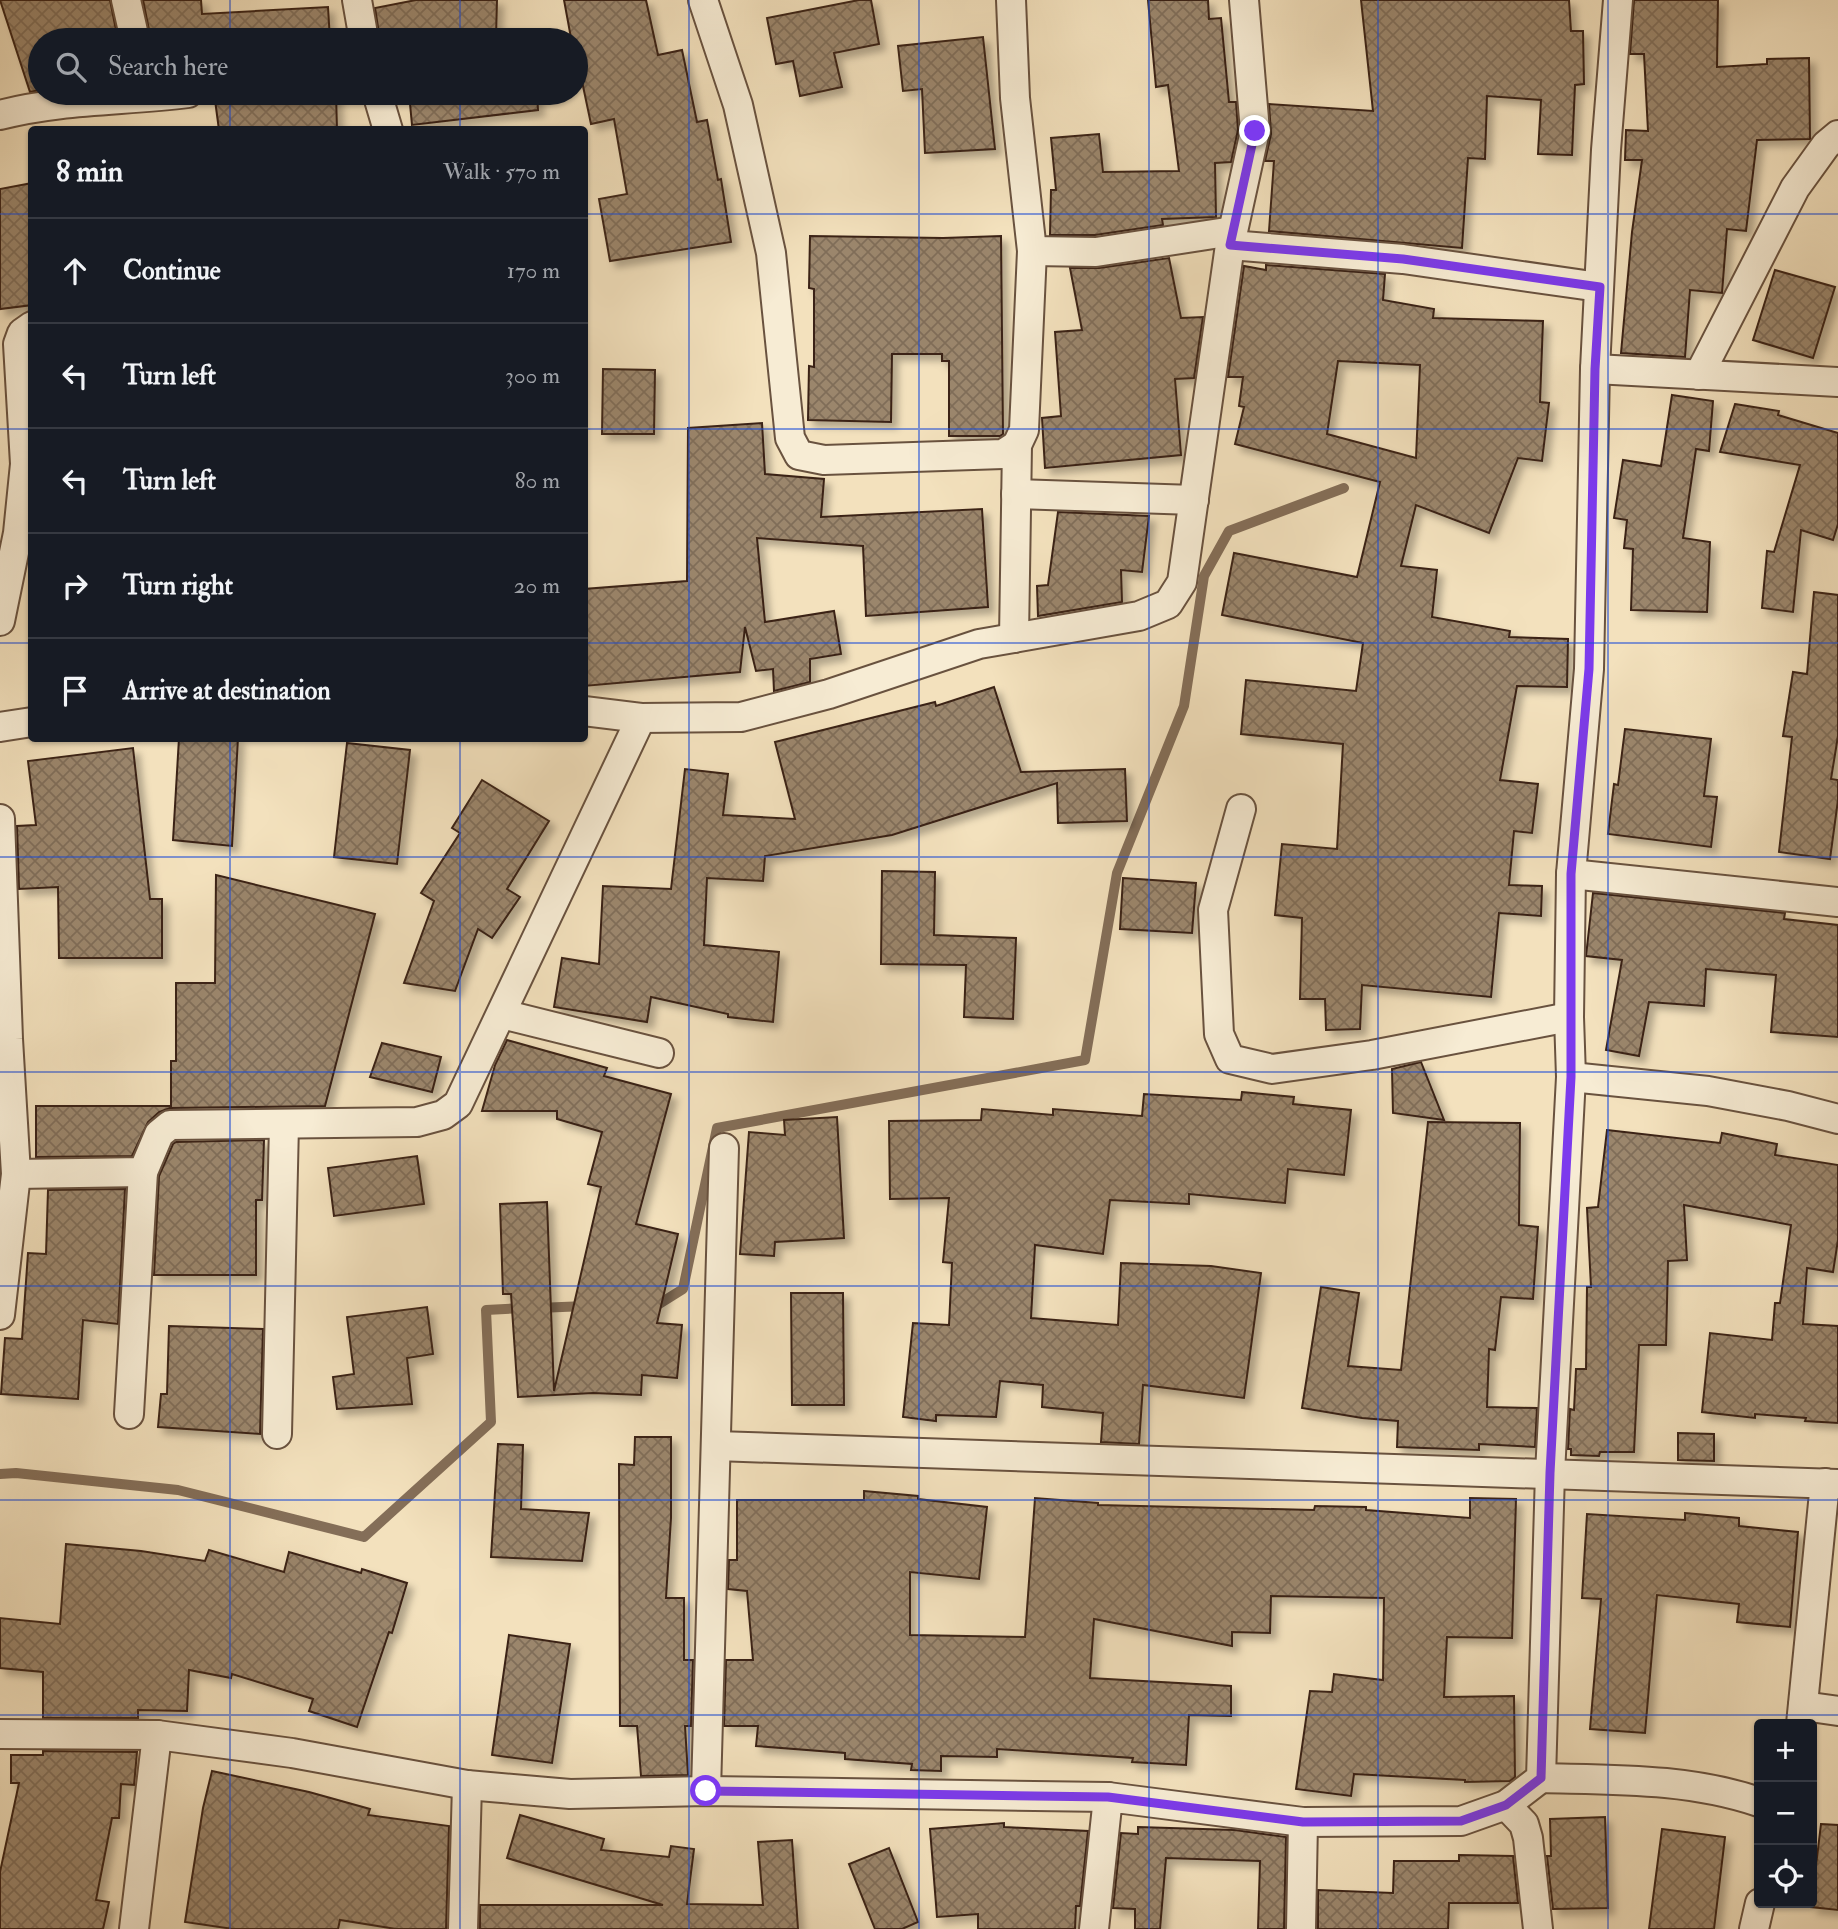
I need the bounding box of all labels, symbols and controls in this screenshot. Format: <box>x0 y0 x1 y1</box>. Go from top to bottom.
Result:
search box <box>28 28 588 105</box>
icon: search <box>52 48 90 86</box>
text: Search here <box>108 51 228 83</box>
route end <box>1239 115 1270 146</box>
text: 8 min <box>56 153 123 190</box>
text: Walk · 570 m <box>443 157 560 186</box>
icon: ahead <box>56 252 94 290</box>
text: Continue <box>123 255 221 287</box>
text: 170 m <box>507 256 560 285</box>
icon: left <box>56 357 94 395</box>
text: Turn left <box>123 360 216 392</box>
text: 300 m <box>505 361 560 390</box>
icon: left <box>56 462 94 500</box>
text: Turn left <box>123 465 216 497</box>
text: 80 m <box>515 466 560 495</box>
icon: right <box>56 567 94 605</box>
text: Turn right <box>123 570 233 602</box>
text: 20 m <box>514 571 560 600</box>
icon: arrive <box>56 672 94 710</box>
text: Arrive at destination <box>123 675 331 707</box>
map controls <box>1754 1719 1817 1908</box>
button: + <box>1754 1719 1817 1782</box>
route start <box>690 1775 721 1806</box>
button: − <box>1754 1782 1817 1845</box>
button: locate <box>1754 1845 1817 1908</box>

